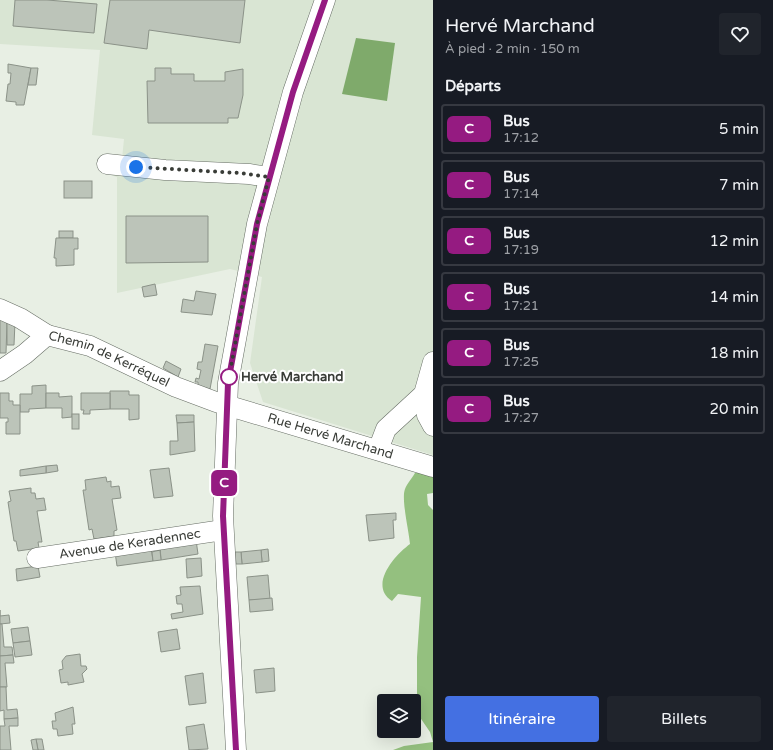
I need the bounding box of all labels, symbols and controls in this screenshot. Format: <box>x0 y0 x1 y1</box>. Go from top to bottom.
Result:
button: heart <box>719 13 761 55</box>
text: Hervé Marchand <box>445 15 595 37</box>
text: À pied · 2 min · 150 m <box>445 41 580 57</box>
text: Départs <box>445 77 501 95</box>
text: Bus <box>503 112 530 130</box>
text: C <box>464 120 474 137</box>
text: 5 min <box>719 120 759 138</box>
text: 17:12 <box>503 130 539 146</box>
your location <box>126 157 146 177</box>
text: Bus <box>503 168 530 186</box>
text: C <box>464 176 474 193</box>
text: 7 min <box>719 176 759 194</box>
text: 17:14 <box>503 186 539 202</box>
text: Bus <box>503 224 530 242</box>
text: C <box>464 232 474 249</box>
text: 12 min <box>710 232 759 250</box>
text: 17:19 <box>503 242 539 258</box>
text: Bus <box>503 280 530 298</box>
text: C <box>464 288 474 305</box>
text: 14 min <box>710 288 759 306</box>
text: 17:21 <box>503 298 539 314</box>
street label: Chemin de Kerréquel <box>47 328 172 391</box>
text: Bus <box>503 336 530 354</box>
text: C <box>464 344 474 361</box>
text: 18 min <box>710 344 759 362</box>
text: 17:25 <box>503 354 539 370</box>
marker: Hervé Marchand <box>220 368 238 386</box>
place label: Hervé Marchand <box>241 369 343 385</box>
text: Bus <box>503 392 530 410</box>
text: C <box>464 400 474 417</box>
text: 20 min <box>710 400 759 418</box>
street label: Rue Hervé Marchand <box>266 410 395 463</box>
text: 17:27 <box>503 410 539 426</box>
line badge: C <box>211 470 237 496</box>
text: C <box>219 474 229 491</box>
street label: Avenue de Keradennec <box>58 525 202 563</box>
map controls <box>377 694 421 738</box>
button: layers <box>377 694 421 738</box>
button: Itinéraire <box>445 696 599 742</box>
button: Billets <box>607 696 761 742</box>

